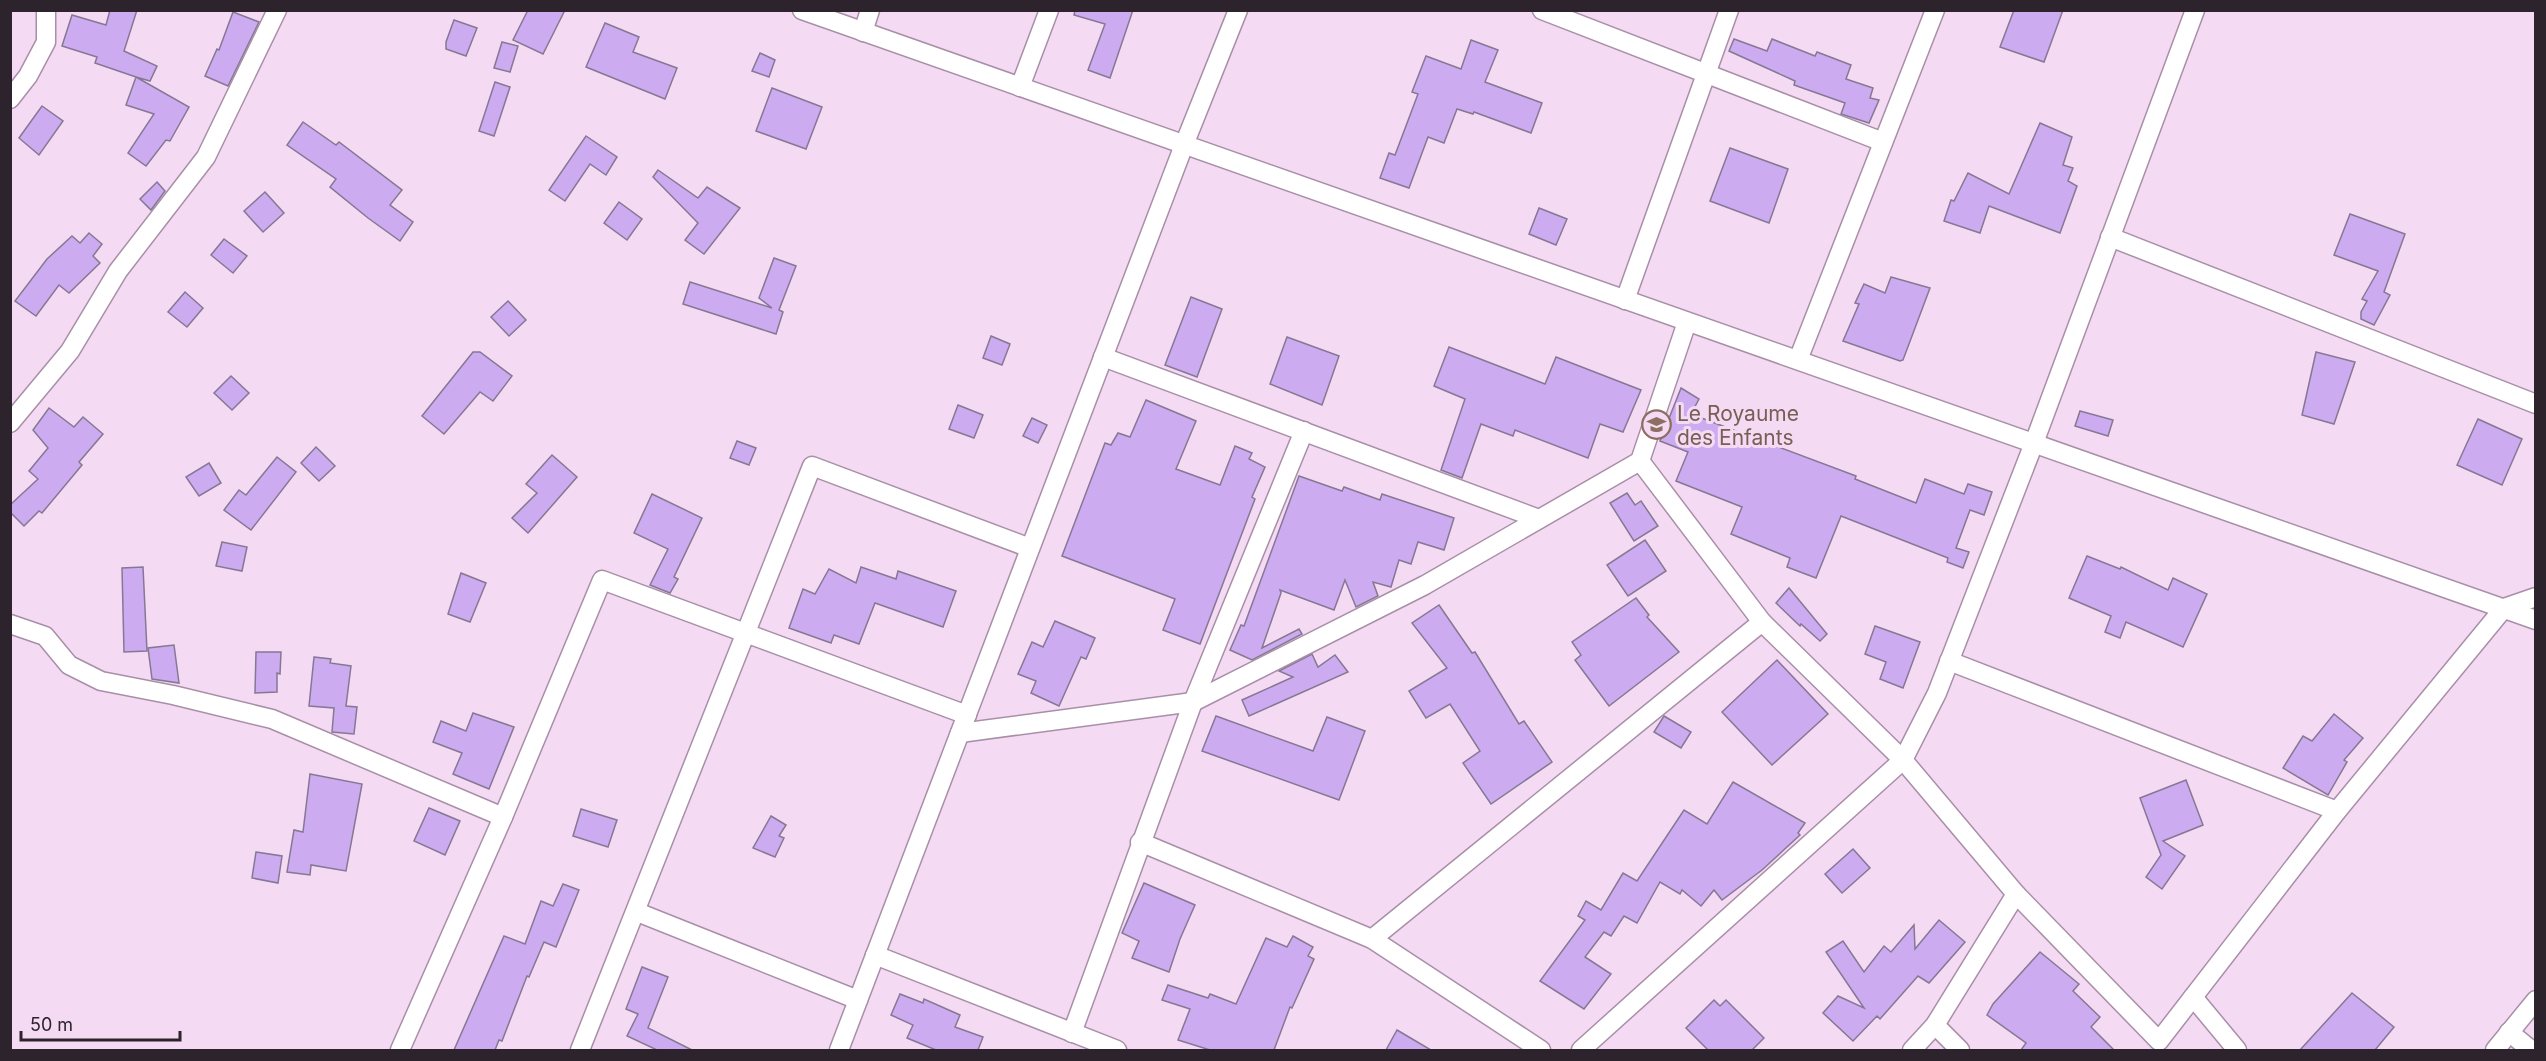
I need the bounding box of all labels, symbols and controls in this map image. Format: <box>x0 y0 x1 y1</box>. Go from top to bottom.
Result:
place label: Le Royaume des Enfants <box>1677 401 1799 450</box>
school or university icon: Le Royaume des Enfants <box>1640 409 1672 441</box>
scale bar <box>21 1004 180 1042</box>
text: 50 m <box>30 1014 73 1035</box>

